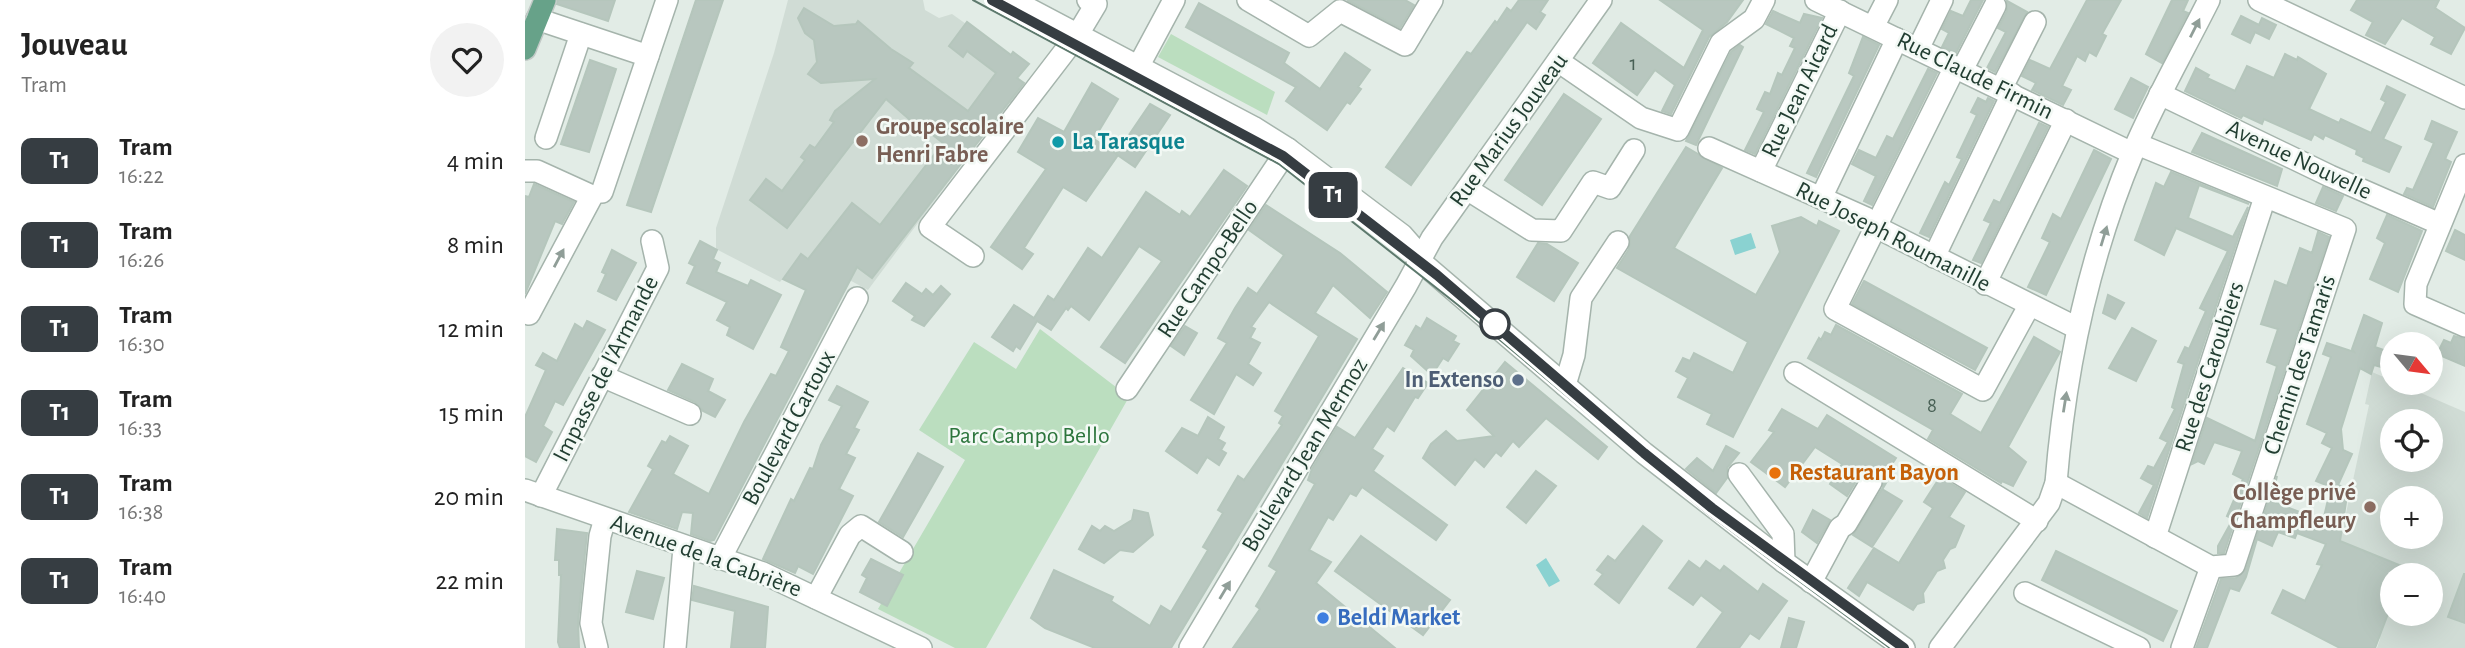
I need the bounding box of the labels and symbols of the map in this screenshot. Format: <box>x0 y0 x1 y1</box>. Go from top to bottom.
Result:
one-way arrow <box>2189 18 2201 38</box>
street label: Rue Jean Aicard <box>1757 21 1843 161</box>
street label: Rue Claude Firmin <box>1893 28 2057 124</box>
street label: Rue Marius Jouveau <box>1445 49 1573 211</box>
house number: 1 <box>1629 53 1637 74</box>
place label: Groupe scolaire Henri Fabre <box>876 115 1024 167</box>
street label: Avenue Nouvelle <box>2223 116 2375 204</box>
place label: La Tarasque <box>1072 130 1185 154</box>
marker: Groupe scolaire Henri Fabre <box>854 133 870 149</box>
marker: La Tarasque <box>1050 134 1066 150</box>
line badge: T1 <box>1301 172 1365 218</box>
street label: Rue Joseph Roumanille <box>1792 178 1994 296</box>
street label: Rue Campo-Bello <box>1153 196 1263 342</box>
one-way arrow <box>2100 226 2110 247</box>
one-way arrow <box>553 248 565 268</box>
street label: Impasse de l'Armande <box>549 272 663 466</box>
street label: Chemin des Tamaris <box>2260 272 2340 458</box>
street label: Rue des Caroubiers <box>2171 279 2249 455</box>
unlabelled marker <box>1480 309 1510 339</box>
one-way arrow <box>1373 322 1386 341</box>
north arrow <box>2380 332 2443 396</box>
street label: Boulevard Cartoux <box>738 346 840 509</box>
street label: Boulevard Jean Mermoz <box>1238 354 1372 556</box>
place label: In Extenso <box>1404 368 1504 392</box>
marker: In Extenso <box>1510 372 1526 388</box>
one-way arrow <box>2060 391 2071 413</box>
house number: 8 <box>1927 395 1937 416</box>
park label: Parc Campo Bello <box>948 424 1110 448</box>
place label: Restaurant Bayon <box>1789 461 1959 485</box>
marker: Restaurant Bayon <box>1767 465 1783 481</box>
place label: Collège privé Champfleury <box>2230 481 2356 533</box>
marker: Collège privé Champfleury <box>2362 499 2378 515</box>
street label: Avenue de la Cabrière <box>607 510 805 602</box>
one-way arrow <box>1219 580 1231 599</box>
place label: Beldi Market <box>1337 606 1460 630</box>
marker: Beldi Market <box>1315 610 1331 626</box>

